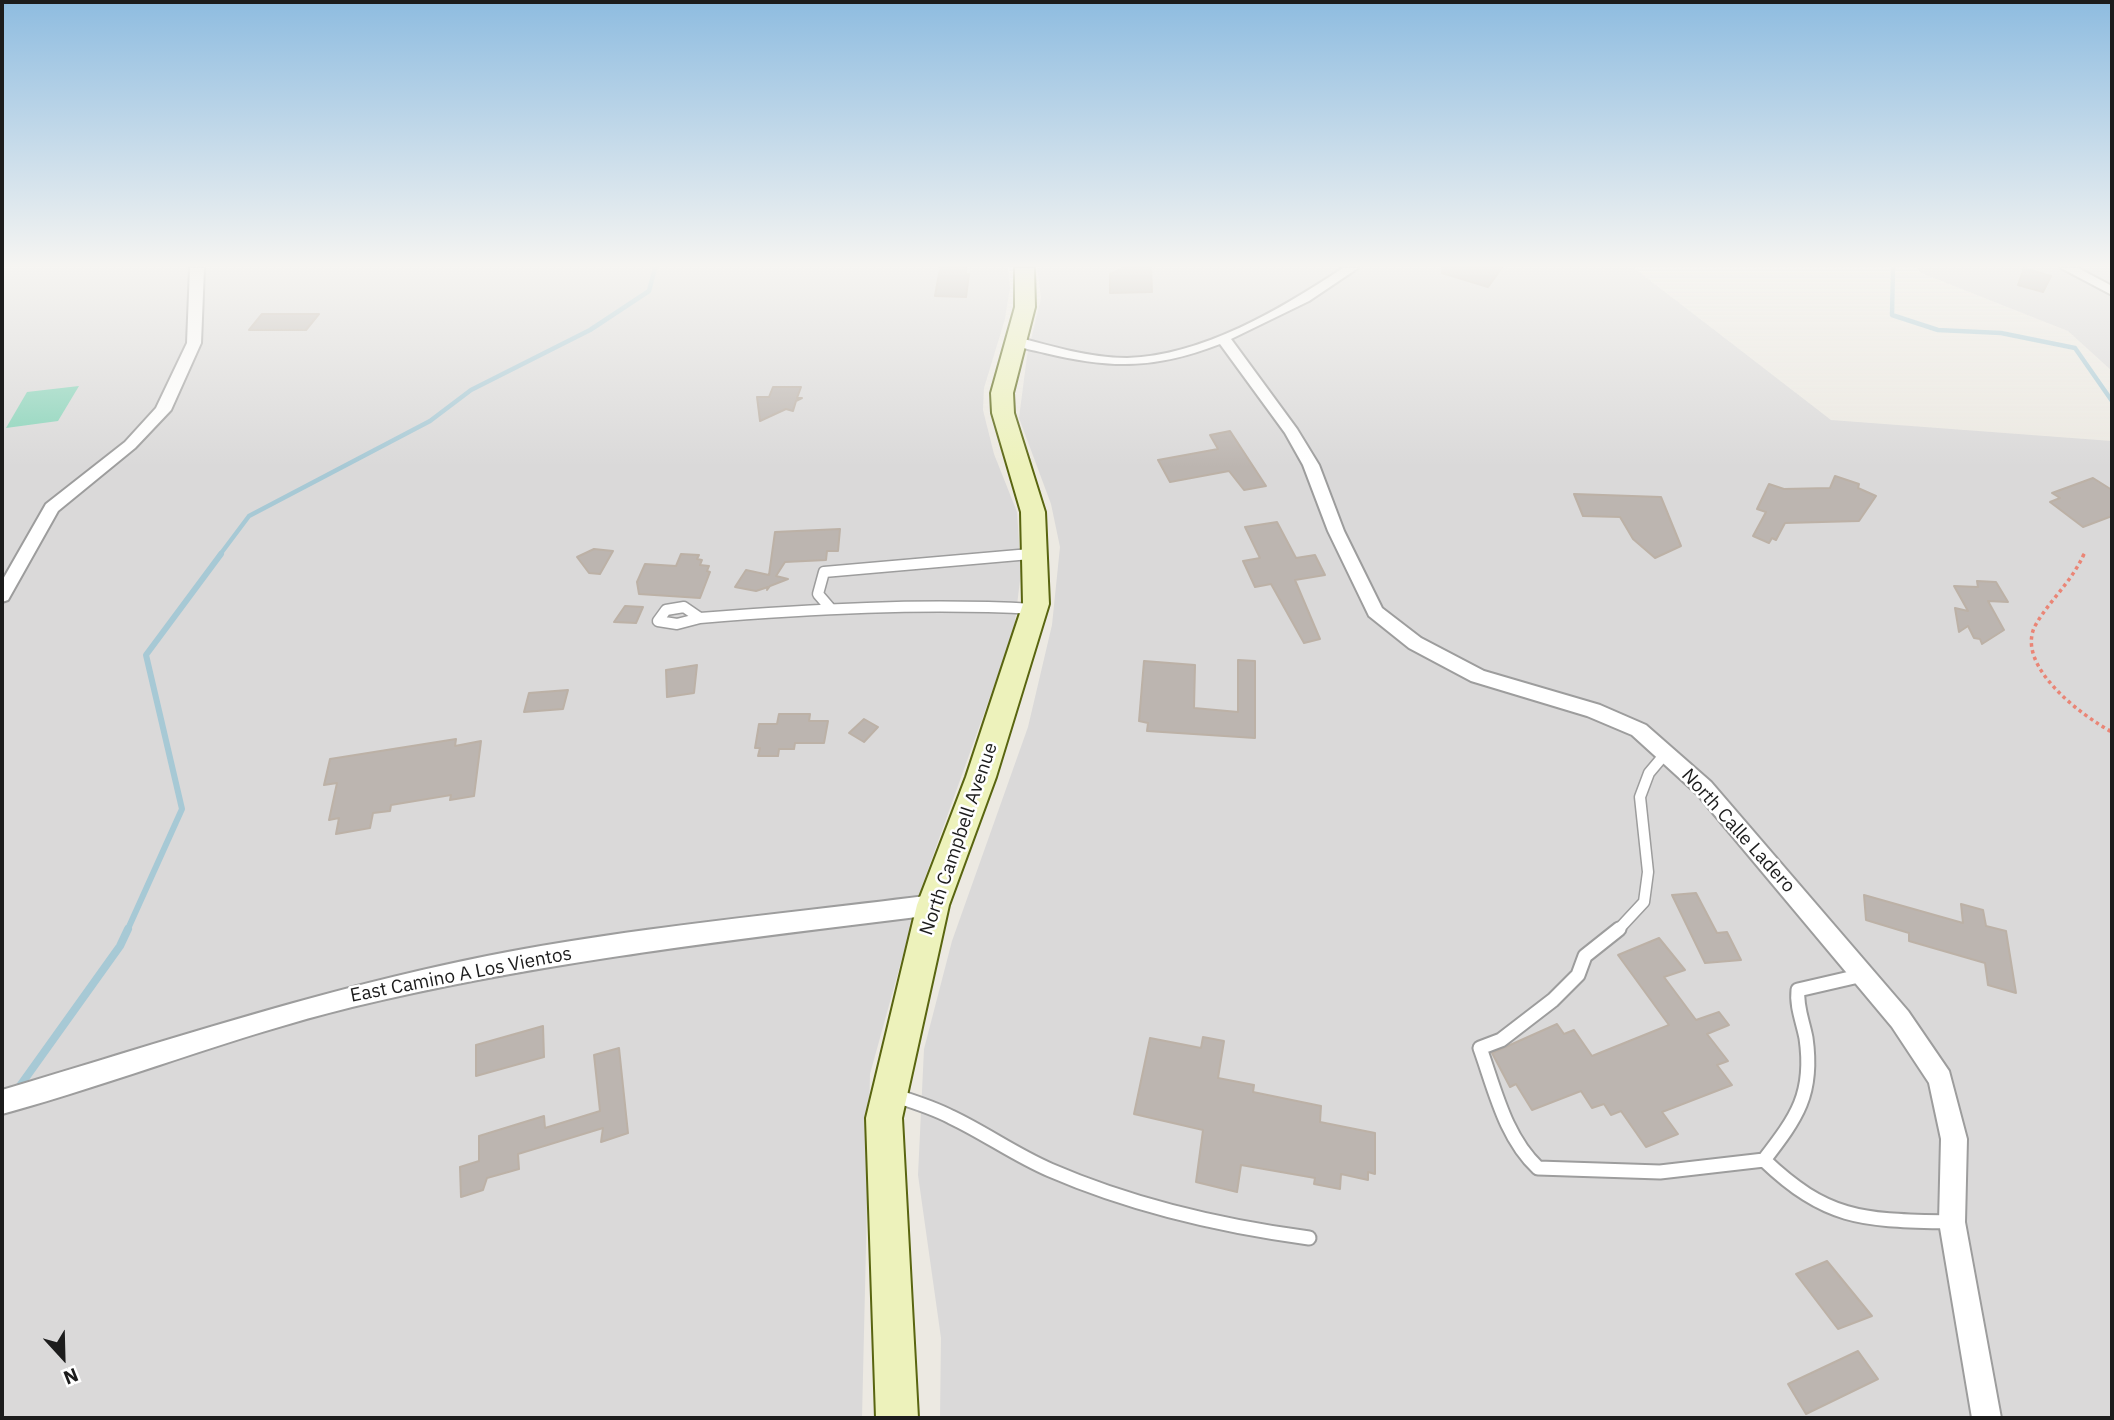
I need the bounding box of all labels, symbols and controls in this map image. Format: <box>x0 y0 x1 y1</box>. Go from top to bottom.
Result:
street label: North Campbell Avenue <box>915 740 1003 938</box>
street label: North Calle Ladero <box>1676 764 1800 898</box>
street label: East Camino A Los Vientos <box>348 942 574 1008</box>
north arrow <box>28 1322 98 1392</box>
text: N <box>60 1363 82 1390</box>

